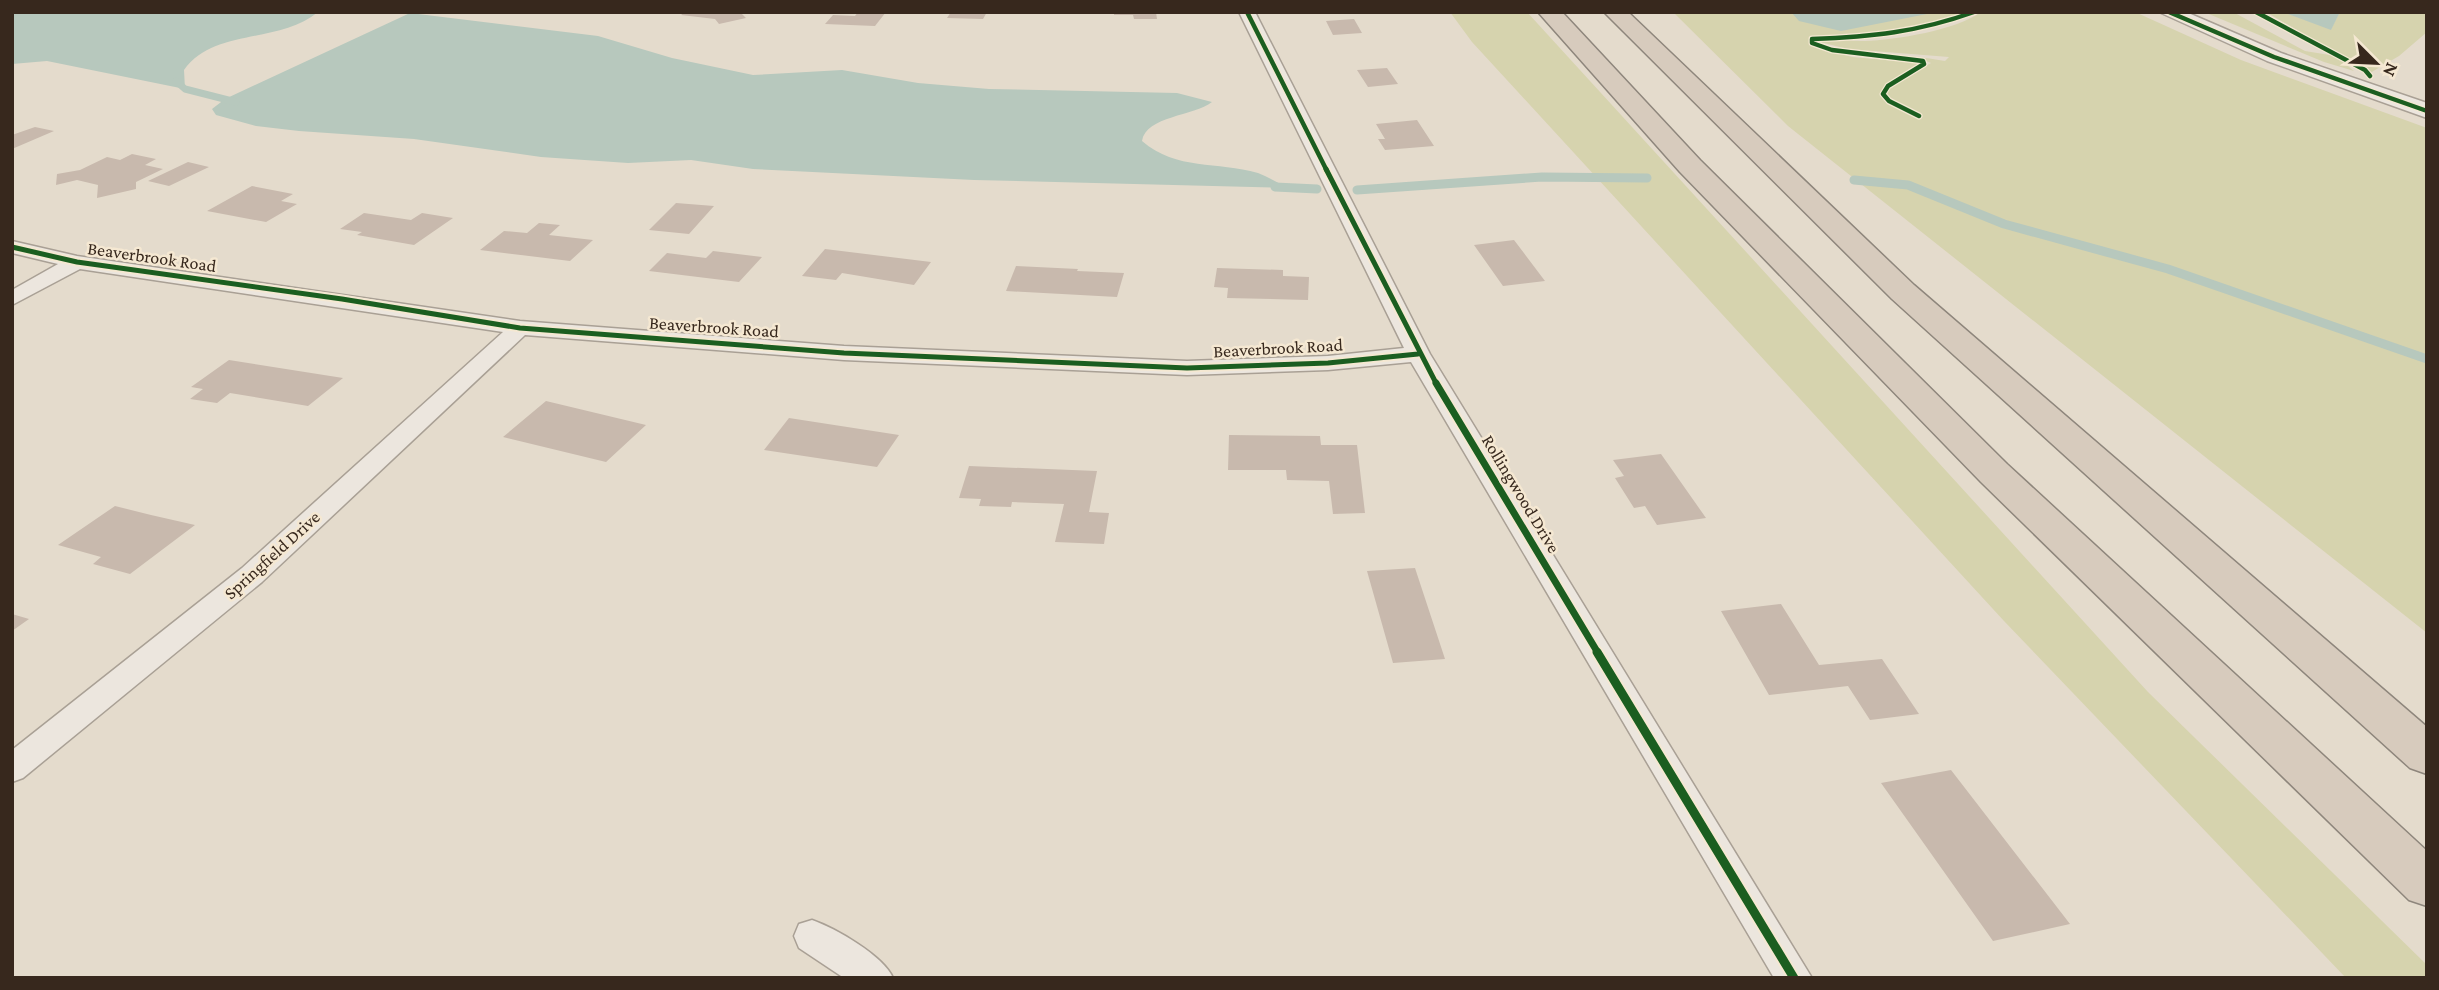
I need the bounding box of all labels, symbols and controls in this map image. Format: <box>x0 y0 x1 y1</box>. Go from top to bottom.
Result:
north arrow <box>2341 28 2411 98</box>
text: N <box>2379 60 2403 80</box>
street label: Beaverbrook Road <box>86 238 218 276</box>
street label: Beaverbrook Road <box>648 312 780 342</box>
street label: Beaverbrook Road <box>1213 335 1344 361</box>
street label: Rollingwood Drive <box>1478 431 1564 557</box>
street label: Springfield Drive <box>220 507 324 603</box>

